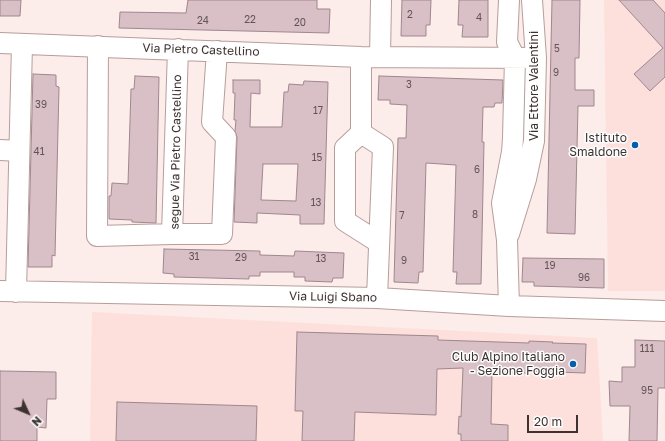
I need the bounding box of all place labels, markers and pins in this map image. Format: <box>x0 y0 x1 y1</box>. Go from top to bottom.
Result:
place label: Istituto Smaldone <box>569 131 627 159</box>
marker: Istituto Smaldone <box>630 140 640 150</box>
place label: Club Alpino Italiano - Sezione Foggia <box>452 350 565 378</box>
marker: Club Alpino Italiano - Sezione Foggia <box>568 359 578 369</box>

